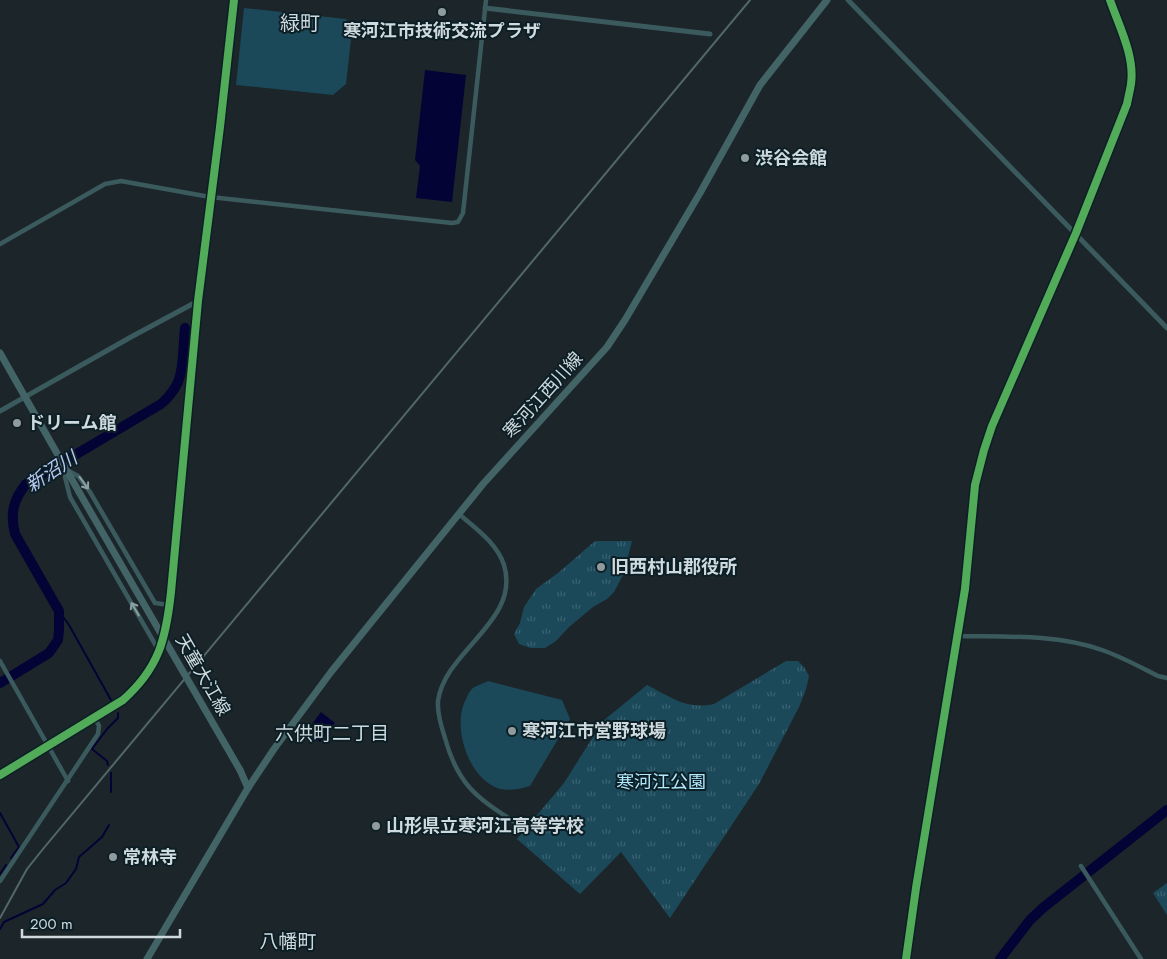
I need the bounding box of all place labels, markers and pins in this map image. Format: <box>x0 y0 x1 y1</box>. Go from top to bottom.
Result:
marker: 寒河江市技術交流プラザ <box>436 6 448 18</box>
place label: 寒河江市技術交流プラザ <box>343 18 541 44</box>
place label: 渋谷会館 <box>755 145 827 171</box>
marker: 渋谷会館 <box>739 152 751 164</box>
place label: ドリーム館 <box>27 410 116 436</box>
marker: ドリーム館 <box>11 417 23 429</box>
place label: 旧西村山郡役所 <box>611 554 737 580</box>
marker: 旧西村山郡役所 <box>595 561 607 573</box>
place label: 寒河江市営野球場 <box>522 718 666 744</box>
marker: 寒河江市営野球場 <box>506 725 518 737</box>
place label: 山形県立寒河江高等学校 <box>386 813 584 839</box>
marker: 山形県立寒河江高等学校 <box>370 820 382 832</box>
place label: 常林寺 <box>123 844 177 870</box>
marker: 常林寺 <box>107 851 119 863</box>

